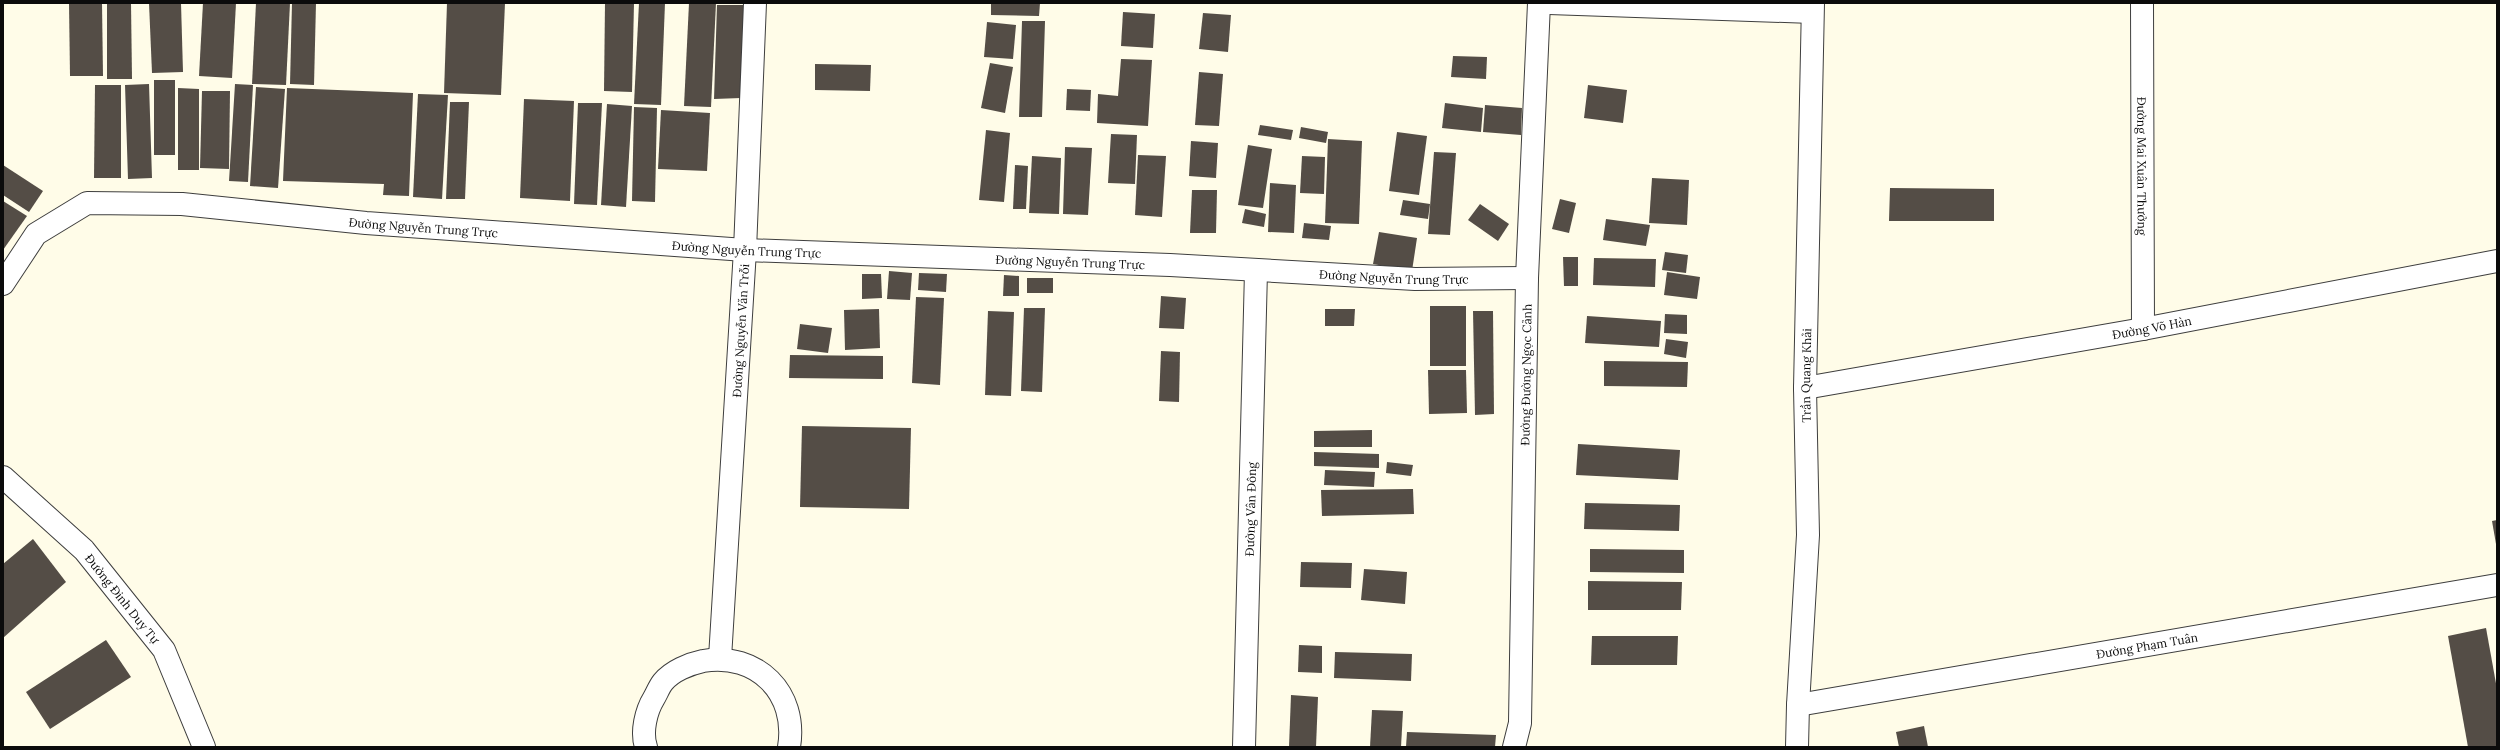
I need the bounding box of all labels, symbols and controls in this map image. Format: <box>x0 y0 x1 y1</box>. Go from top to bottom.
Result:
street label: Đường Mai Xuân Thưởng <box>2135 97 2150 236</box>
street label: Đường Nguyễn Trung Trực <box>348 214 498 240</box>
street label: Đường Nguyễn Trung Trực <box>671 237 822 260</box>
street label: Đường Nguyễn Trung Trực <box>995 251 1145 272</box>
street label: Đường Nguyễn Văn Trỗi <box>728 263 752 398</box>
street label: Đường Nguyễn Trung Trực <box>1319 266 1469 287</box>
street label: Đường Đường Ngọc Cảnh <box>1517 304 1534 446</box>
street label: Đường Võ Hàn <box>2111 312 2193 342</box>
street label: Trần Quang Khải <box>1797 328 1814 423</box>
street label: Đường Vân Đông <box>1241 461 1259 556</box>
street label: Đường Đinh Duy Tự <box>82 550 164 647</box>
street label: Đường Phạm Tuân <box>2095 629 2199 661</box>

